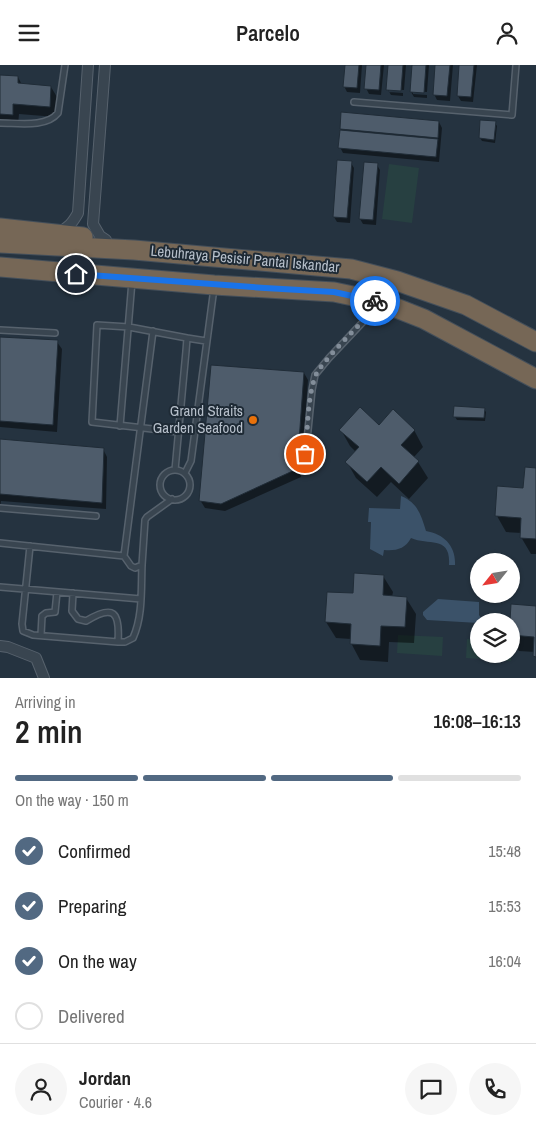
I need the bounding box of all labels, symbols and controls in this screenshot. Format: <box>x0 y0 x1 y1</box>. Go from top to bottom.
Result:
text: Parcelo <box>236 18 300 48</box>
icon: menu <box>15 19 43 47</box>
icon: person <box>493 19 521 47</box>
street label: Lebuhraya Pesisir Pantai Iskandar <box>150 240 340 277</box>
pin <box>55 253 97 295</box>
icon: home <box>62 260 90 288</box>
courier <box>350 276 400 326</box>
icon: bike <box>361 287 389 315</box>
place label: Grand Straits Garden Seafood <box>153 400 243 438</box>
marker: Grand Straits Garden Seafood <box>247 414 259 426</box>
pin <box>284 433 326 475</box>
icon: bag <box>291 440 319 468</box>
north arrow <box>470 553 520 603</box>
map controls <box>470 553 520 663</box>
button: layers <box>470 613 520 663</box>
text: Arriving in <box>15 691 76 713</box>
text: 16:08–16:13 <box>433 708 521 734</box>
text: 2 min <box>15 710 83 753</box>
text: On the way · 150 m <box>15 789 129 811</box>
icon: check <box>15 837 43 865</box>
text: Confirmed <box>58 838 131 864</box>
text: 15:48 <box>488 840 521 862</box>
icon: check <box>15 892 43 920</box>
text: Preparing <box>58 893 126 919</box>
text: 15:53 <box>488 895 521 917</box>
icon: check <box>15 947 43 975</box>
text: On the way <box>58 948 137 974</box>
text: 16:04 <box>488 950 521 972</box>
text: Delivered <box>58 1003 125 1029</box>
button: person <box>15 1063 67 1115</box>
button: chat <box>405 1063 457 1115</box>
button: phone <box>469 1063 521 1115</box>
text: Jordan <box>79 1065 131 1091</box>
text: Courier · 4.6 <box>79 1091 152 1113</box>

